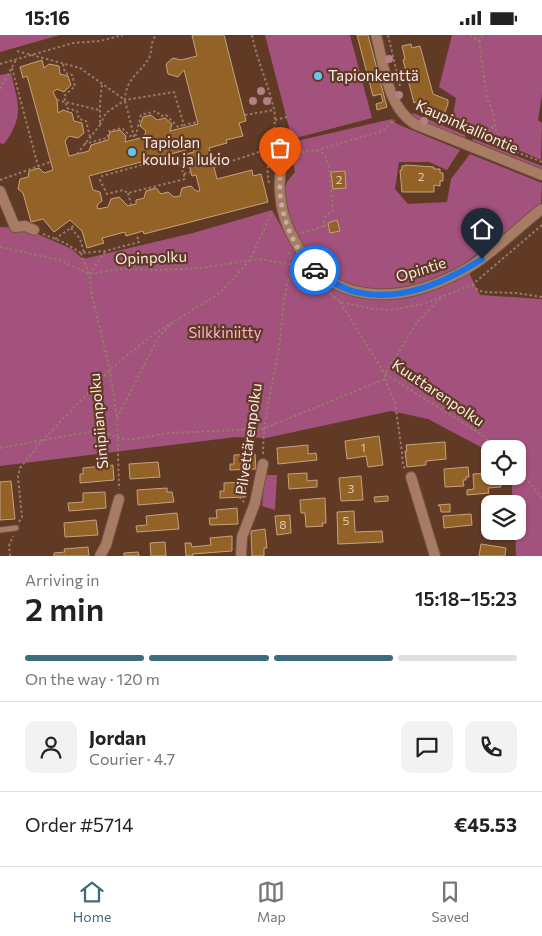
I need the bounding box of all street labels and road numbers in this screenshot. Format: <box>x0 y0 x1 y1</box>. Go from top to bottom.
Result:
street label: Kaupinkalliontie <box>413 95 522 157</box>
street label: Opinpolku <box>115 247 187 267</box>
street label: Opintie <box>393 253 448 285</box>
street label: Kuuttarenpolku <box>389 355 488 430</box>
street label: Sinipiianpolku <box>85 372 111 470</box>
street label: Pilvettärenpolku <box>231 382 265 496</box>

